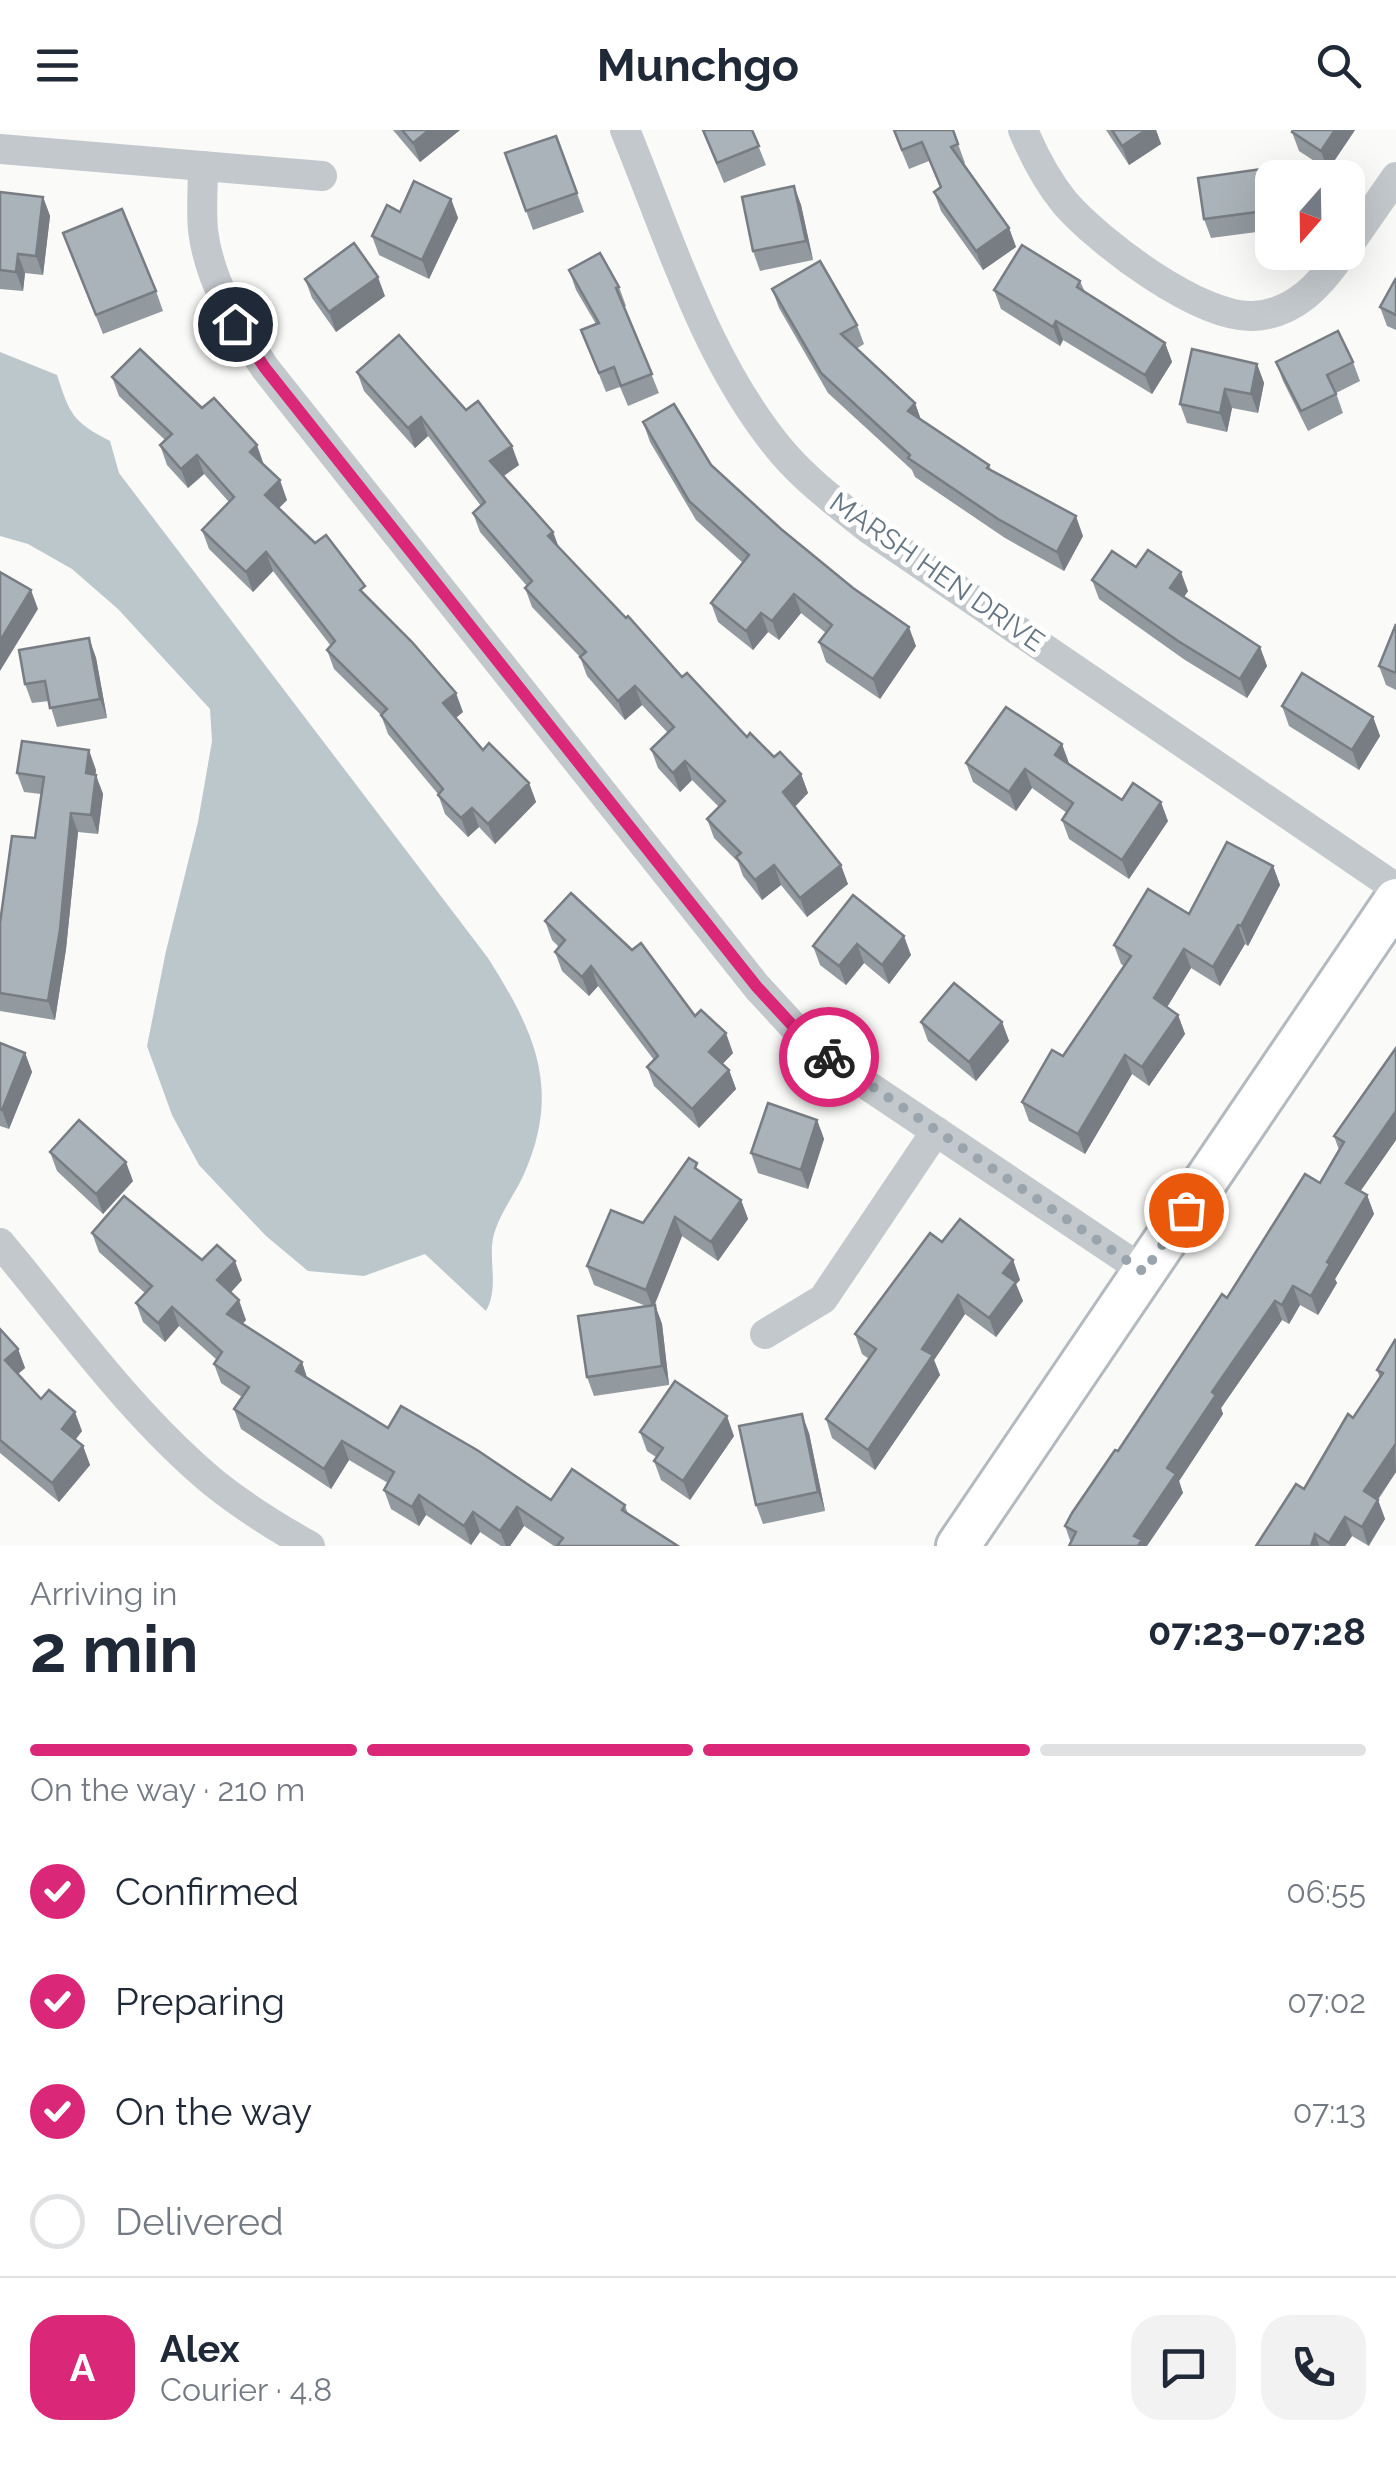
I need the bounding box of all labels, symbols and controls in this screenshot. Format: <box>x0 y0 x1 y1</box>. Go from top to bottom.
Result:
icon: menu <box>30 38 85 93</box>
icon: search <box>1311 38 1366 93</box>
text: Munchgo <box>597 39 799 92</box>
north arrow <box>1255 160 1365 270</box>
map controls <box>1255 160 1365 270</box>
pin <box>193 282 278 367</box>
icon: home <box>208 297 263 352</box>
street label: MARSH HEN DRIVE <box>823 486 1051 658</box>
courier <box>779 1007 879 1107</box>
icon: bike <box>802 1030 857 1085</box>
pin <box>1144 1168 1229 1253</box>
icon: bag <box>1159 1183 1214 1238</box>
text: Arriving in <box>30 1575 177 1612</box>
text: 07:23–07:28 <box>1148 1609 1366 1654</box>
text: 2 min <box>30 1611 199 1687</box>
text: On the way · 210 m <box>30 1771 305 1808</box>
icon: check <box>30 1864 85 1919</box>
text: Confirmed <box>115 1869 299 1914</box>
text: 06:55 <box>1286 1873 1366 1910</box>
icon: check <box>30 1974 85 2029</box>
text: Preparing <box>115 1979 285 2024</box>
text: 07:02 <box>1287 1983 1366 2020</box>
icon: check <box>30 2084 85 2139</box>
text: On the way <box>115 2089 312 2134</box>
text: 07:13 <box>1293 2093 1366 2130</box>
text: Delivered <box>115 2199 284 2244</box>
button: chat <box>1131 2315 1236 2420</box>
button: phone <box>1261 2315 1366 2420</box>
text: Alex <box>160 2326 240 2371</box>
text: A <box>70 2345 95 2390</box>
text: Courier · 4.8 <box>160 2371 332 2408</box>

